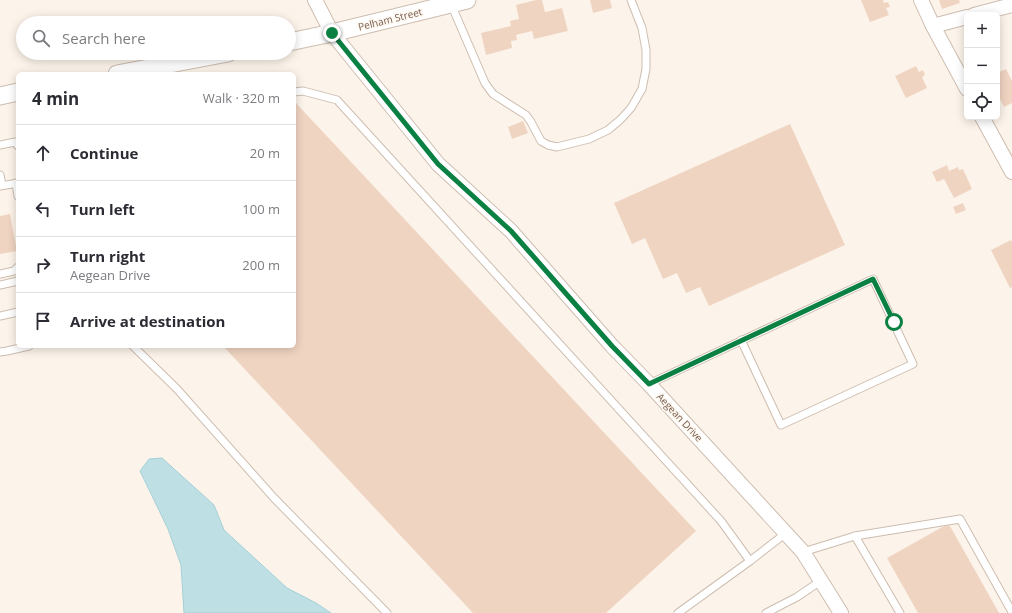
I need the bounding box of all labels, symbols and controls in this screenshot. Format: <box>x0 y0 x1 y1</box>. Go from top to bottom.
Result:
street label: Pelham Street <box>356 4 424 34</box>
map controls <box>964 12 1000 120</box>
button: + <box>964 12 1000 48</box>
search box <box>16 16 296 60</box>
route end <box>323 24 341 42</box>
icon: search <box>30 27 52 49</box>
text: Search here <box>62 28 146 48</box>
button: − <box>964 48 1000 84</box>
button: locate <box>964 84 1000 120</box>
text: 4 min <box>32 87 79 110</box>
text: Walk · 320 m <box>203 89 280 107</box>
icon: ahead <box>32 142 54 164</box>
text: Continue <box>70 143 138 163</box>
text: 20 m <box>250 144 280 162</box>
icon: left <box>32 198 54 220</box>
text: Turn left <box>70 199 135 219</box>
text: 100 m <box>242 200 280 218</box>
text: Turn right <box>70 246 145 266</box>
icon: right <box>32 254 54 276</box>
text: 200 m <box>242 256 280 274</box>
text: Aegean Drive <box>70 266 150 284</box>
icon: arrive <box>32 310 54 332</box>
text: Arrive at destination <box>70 311 225 331</box>
route start <box>885 313 903 331</box>
street label: Aegean Drive <box>654 390 706 445</box>

